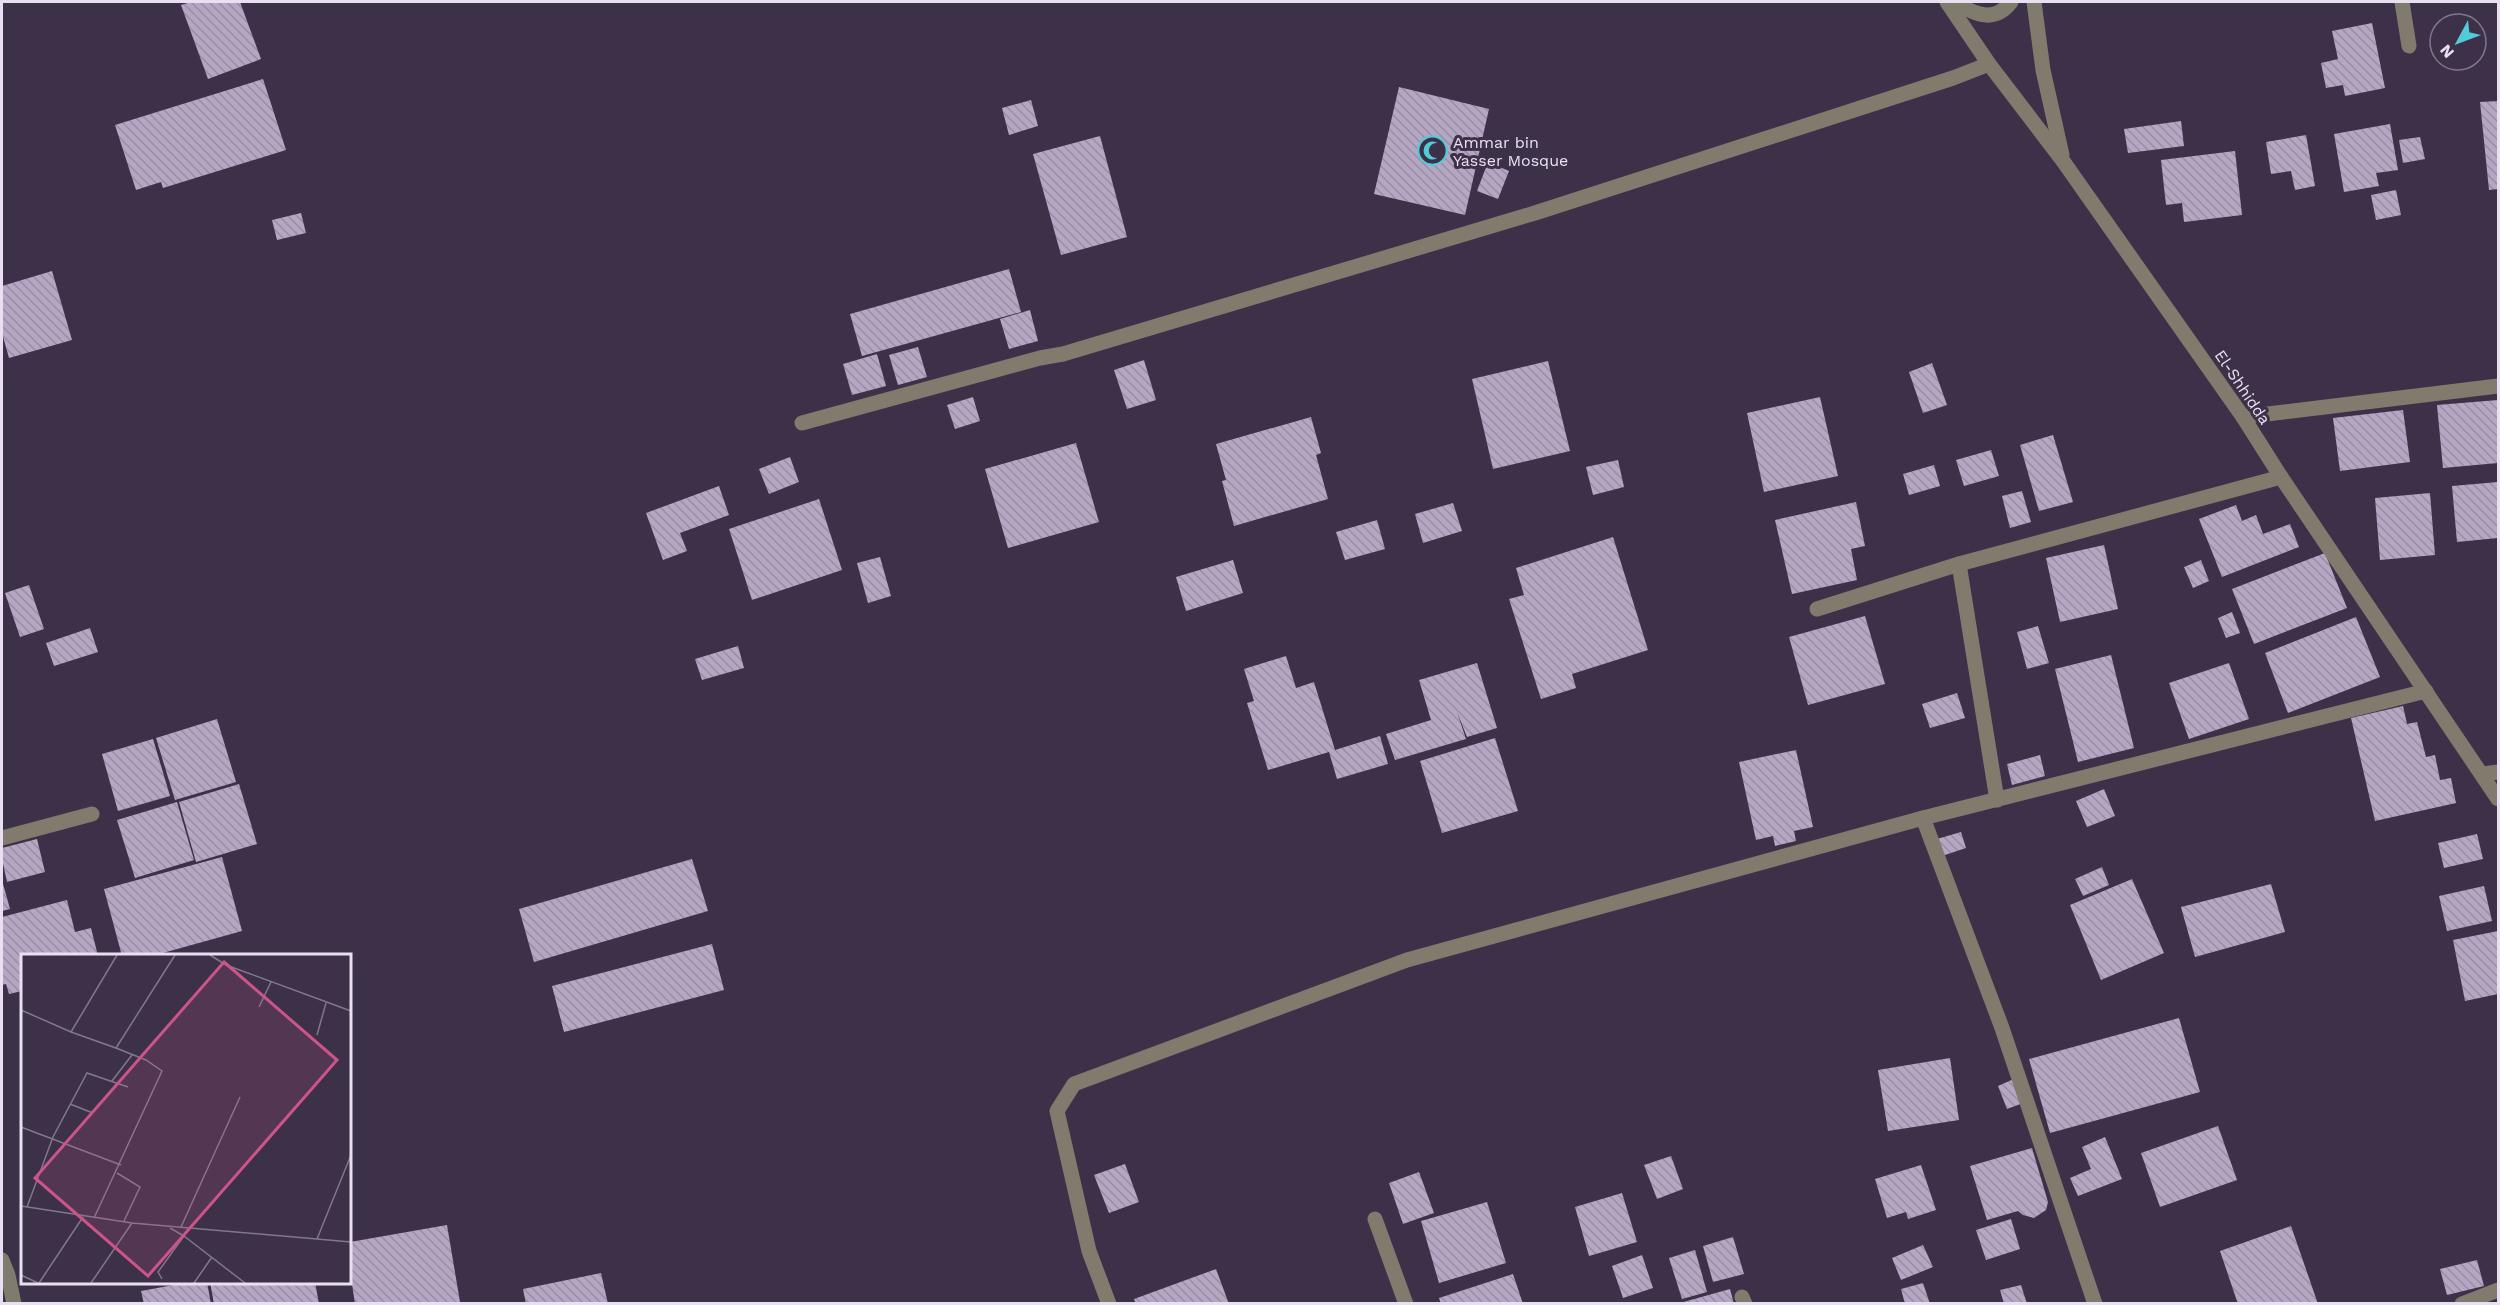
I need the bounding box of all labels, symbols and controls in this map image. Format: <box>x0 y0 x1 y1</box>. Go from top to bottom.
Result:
north arrow <box>2428 12 2488 72</box>
text: N <box>2436 41 2458 62</box>
place label: Ammar bin Yasser Mosque <box>1453 133 1568 170</box>
mosque icon: Ammar bin Yasser Mosque <box>1416 135 1448 167</box>
street label: El-Shhidda <box>2211 346 2274 428</box>
inset map <box>21 954 351 1284</box>

